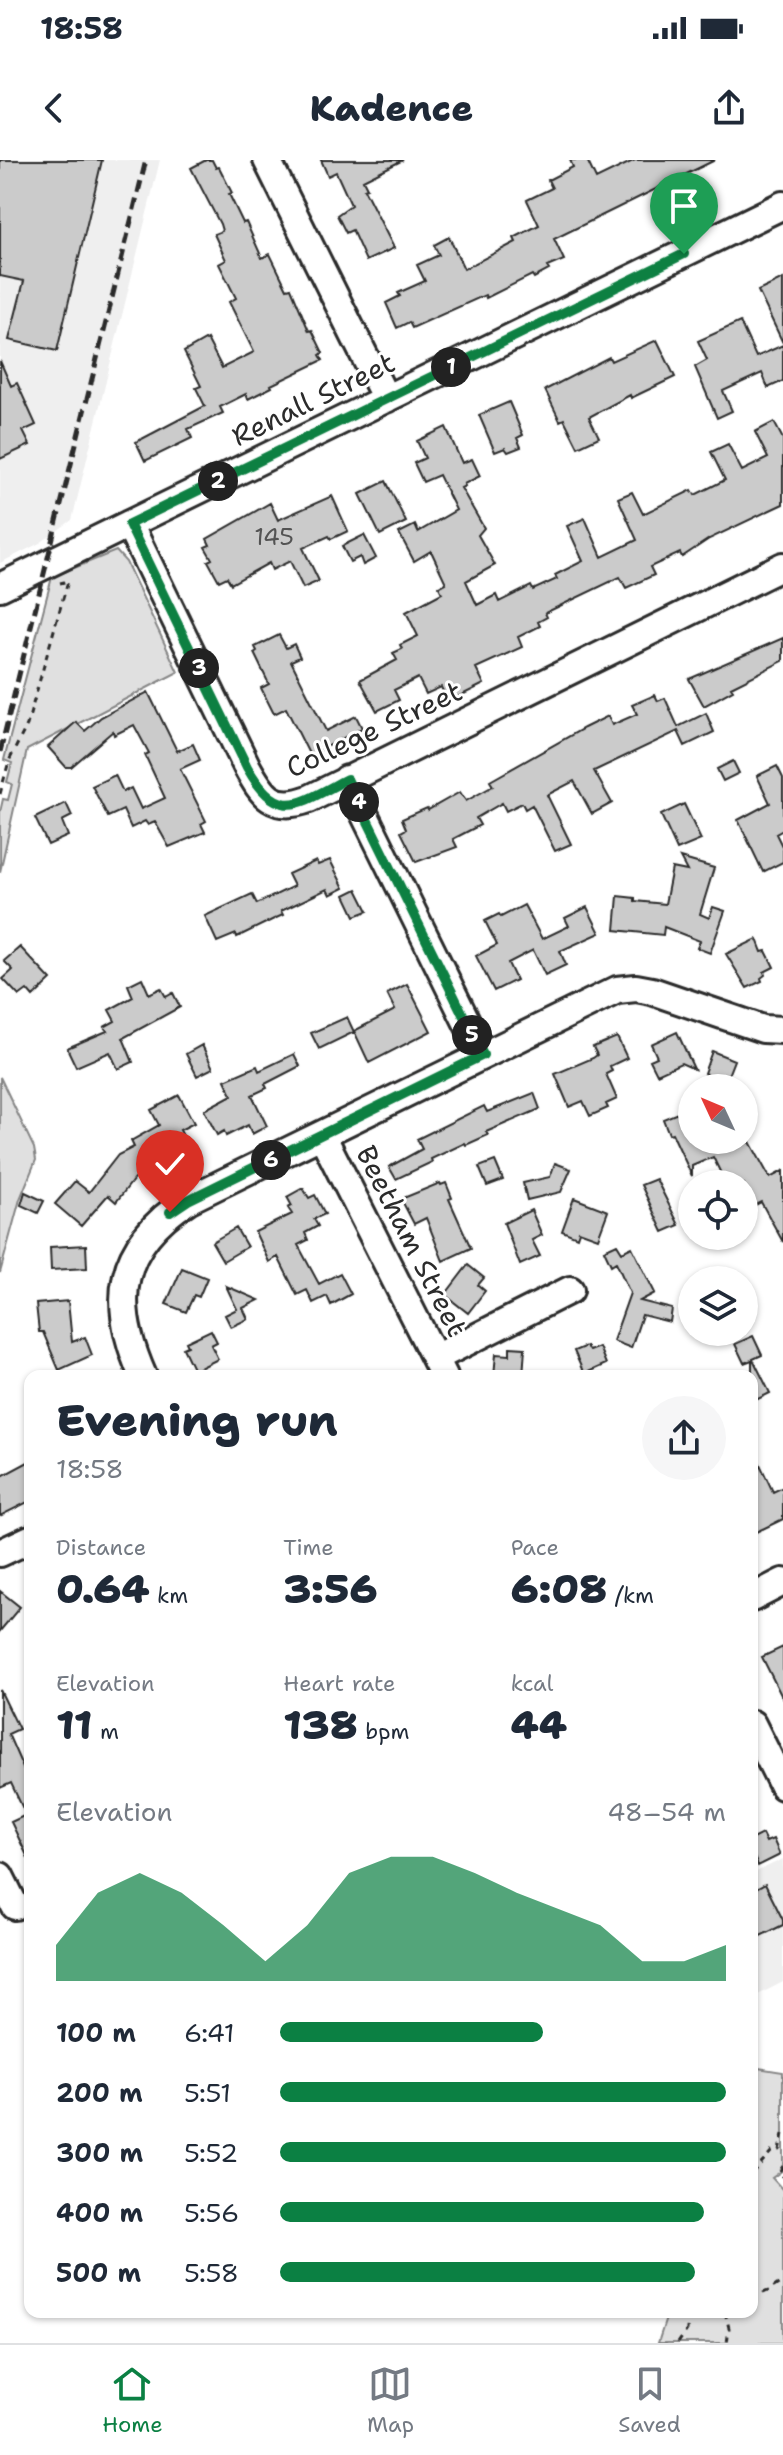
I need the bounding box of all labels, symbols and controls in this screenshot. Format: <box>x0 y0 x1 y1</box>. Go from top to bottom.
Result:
text: 18:58 <box>40 8 123 49</box>
text: Kadence <box>310 84 473 133</box>
icon: back <box>32 86 76 130</box>
icon: share <box>707 86 751 130</box>
pin <box>650 172 718 254</box>
icon: arrive <box>662 184 706 228</box>
street label: Renall Street <box>225 343 401 455</box>
pin: 1 <box>431 347 471 387</box>
text: 1 <box>446 352 456 381</box>
pin: 2 <box>198 461 238 501</box>
text: 2 <box>210 466 226 495</box>
house number: 145 <box>254 521 294 553</box>
pin: 3 <box>179 648 219 688</box>
text: 3 <box>191 653 207 682</box>
street label: College Street <box>280 672 468 786</box>
pin: 4 <box>339 782 379 822</box>
text: 4 <box>351 787 367 816</box>
pin: 5 <box>452 1015 492 1055</box>
text: 5 <box>465 1020 479 1049</box>
north arrow <box>678 1074 758 1154</box>
map controls <box>678 1074 758 1346</box>
pin <box>136 1130 204 1212</box>
street label: Beetham Street <box>347 1139 477 1343</box>
pin: 6 <box>251 1140 291 1180</box>
icon: check <box>148 1142 192 1186</box>
text: 6 <box>263 1145 279 1174</box>
button: locate <box>678 1170 758 1250</box>
button: layers <box>678 1266 758 1346</box>
text: Evening run <box>56 1391 338 1450</box>
button: share <box>642 1396 726 1480</box>
text: 18:58 <box>56 1451 124 1486</box>
text: Distance <box>56 1533 146 1562</box>
text: Time <box>283 1533 334 1562</box>
text: Pace <box>511 1533 559 1562</box>
text: 0.64 <box>56 1562 150 1616</box>
text: 3:56 <box>283 1562 378 1616</box>
text: 6:08 <box>511 1562 607 1616</box>
text: km <box>150 1581 188 1610</box>
text: /km <box>607 1581 654 1610</box>
text: Elevation <box>56 1669 154 1698</box>
text: Heart rate <box>283 1669 395 1698</box>
text: kcal <box>511 1669 553 1698</box>
text: 11 <box>56 1698 92 1752</box>
text: 138 <box>283 1698 358 1752</box>
text: 44 <box>511 1698 567 1752</box>
text: m <box>92 1717 119 1746</box>
text: bpm <box>358 1717 409 1746</box>
text: Elevation <box>56 1794 172 1829</box>
text: 48–54 m <box>607 1794 726 1829</box>
text: 100 m <box>56 2015 136 2050</box>
text: 6:41 <box>184 2015 235 2050</box>
text: 200 m <box>56 2075 143 2110</box>
text: 5:51 <box>184 2075 231 2110</box>
text: 300 m <box>56 2135 143 2170</box>
text: 5:52 <box>184 2135 238 2170</box>
text: 400 m <box>56 2195 143 2230</box>
text: 5:56 <box>184 2195 239 2230</box>
text: 500 m <box>56 2255 141 2290</box>
text: 5:58 <box>184 2255 239 2290</box>
tab: Home <box>102 2362 163 2439</box>
tab: Map <box>367 2362 414 2439</box>
tab: Saved <box>618 2362 681 2439</box>

